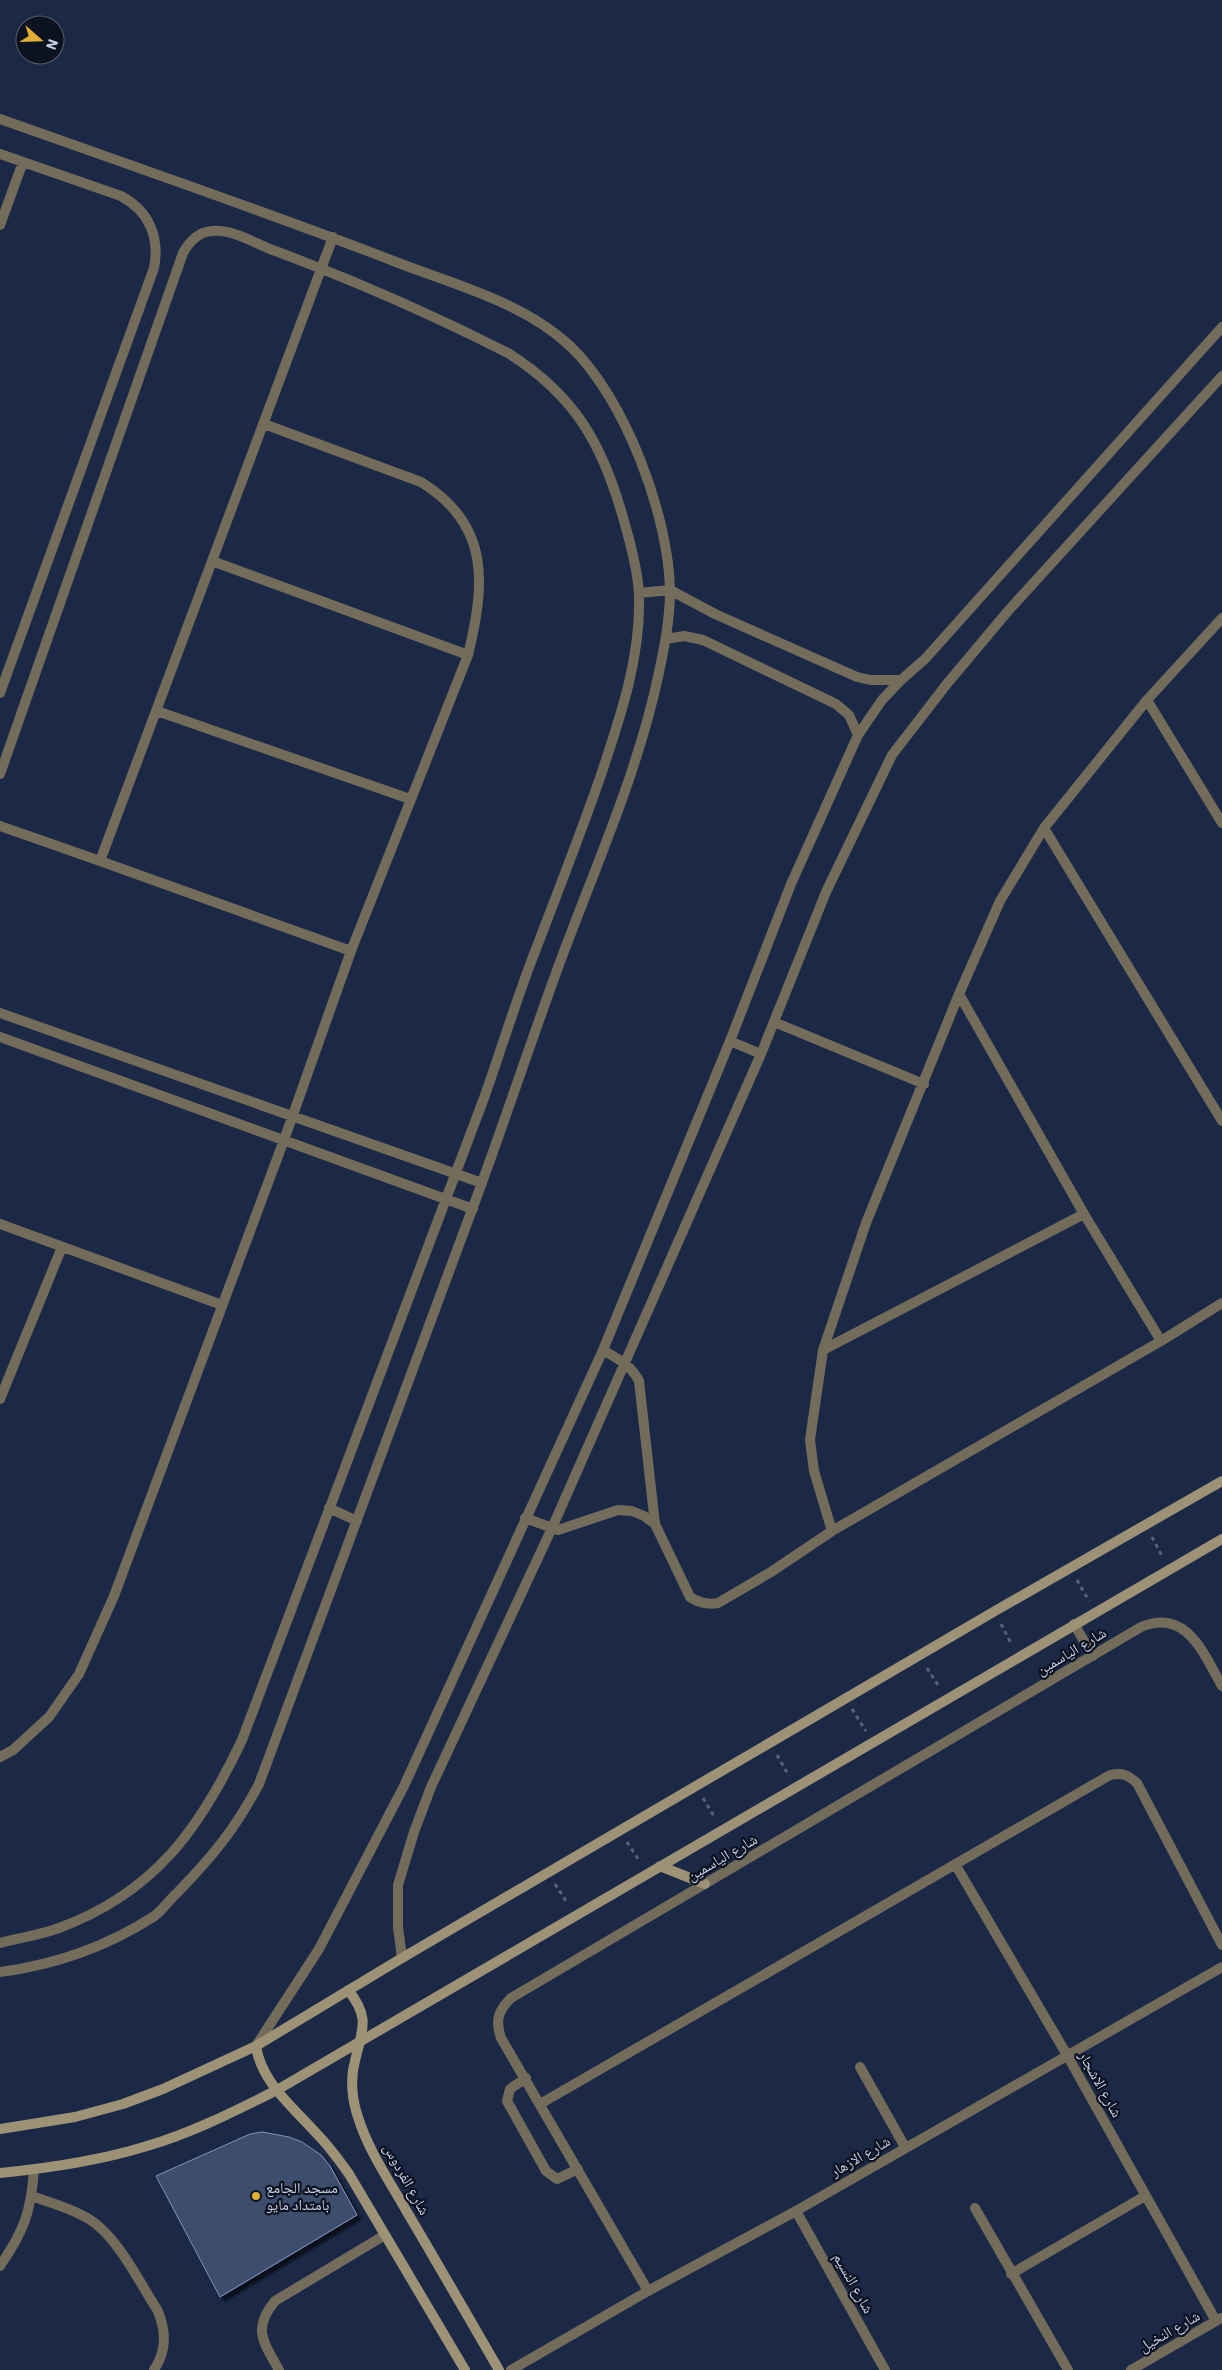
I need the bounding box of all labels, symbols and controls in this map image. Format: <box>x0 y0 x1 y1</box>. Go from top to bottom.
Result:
north arrow <box>15 15 65 65</box>
text: N <box>42 37 62 52</box>
street label: شارع الياسمين <box>1033 1623 1110 1680</box>
street label: شارع الياسمين <box>683 1829 761 1886</box>
street label: شارع الاشجار <box>1074 2047 1127 2121</box>
street label: شارع الازهار <box>826 2131 894 2182</box>
street label: شارع الفردوس <box>379 2140 435 2219</box>
place label: مسجد الجامع بامتداد مايو <box>266 2178 338 2214</box>
marker: مسجد الجامع بامتداد مايو <box>250 2190 262 2202</box>
street label: شارع النسيم <box>829 2249 878 2317</box>
street label: شارع النخيل <box>1135 2306 1204 2357</box>

